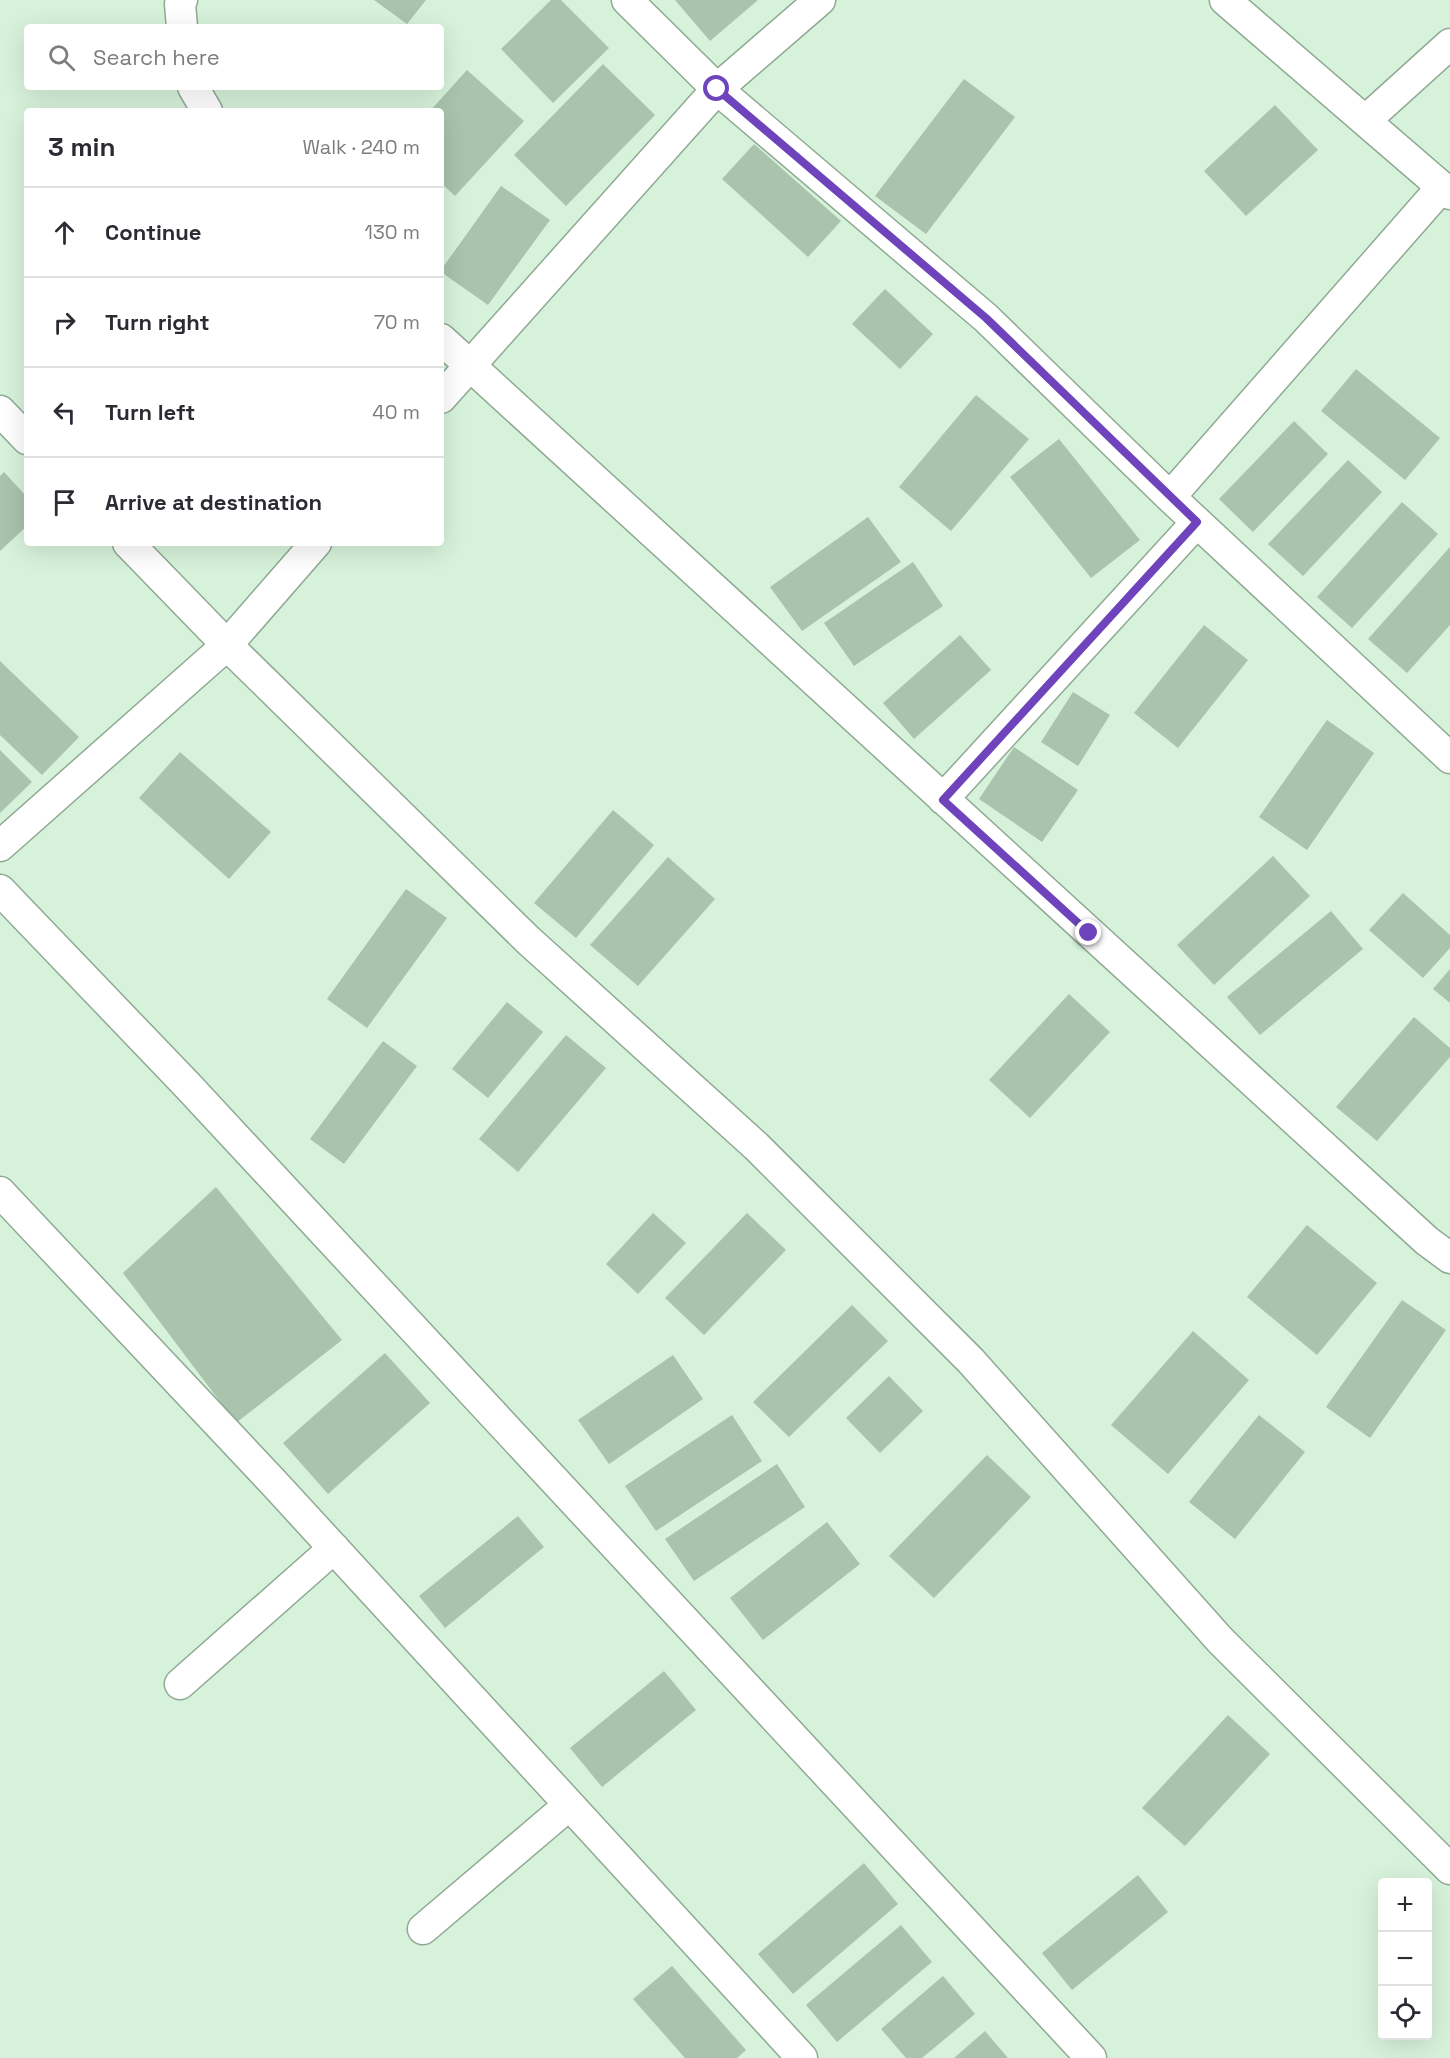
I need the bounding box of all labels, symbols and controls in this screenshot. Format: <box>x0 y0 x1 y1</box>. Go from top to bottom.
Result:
search box <box>24 24 444 90</box>
icon: search <box>45 41 78 74</box>
text: Search here <box>93 43 220 71</box>
route start <box>703 75 729 101</box>
text: 3 min <box>48 130 116 164</box>
text: Walk · 240 m <box>302 134 420 160</box>
icon: ahead <box>48 216 81 249</box>
text: Continue <box>105 218 201 246</box>
text: 130 m <box>364 219 420 245</box>
icon: right <box>48 306 81 339</box>
text: Turn right <box>105 308 210 336</box>
text: 70 m <box>374 309 420 335</box>
icon: left <box>48 396 81 429</box>
text: Turn left <box>105 398 195 426</box>
text: 40 m <box>372 399 420 425</box>
icon: arrive <box>48 486 81 519</box>
text: Arrive at destination <box>105 488 322 516</box>
route end <box>1075 919 1101 945</box>
map controls <box>1378 1878 1432 2040</box>
button: + <box>1378 1878 1432 1932</box>
button: − <box>1378 1932 1432 1986</box>
button: locate <box>1378 1986 1432 2040</box>

